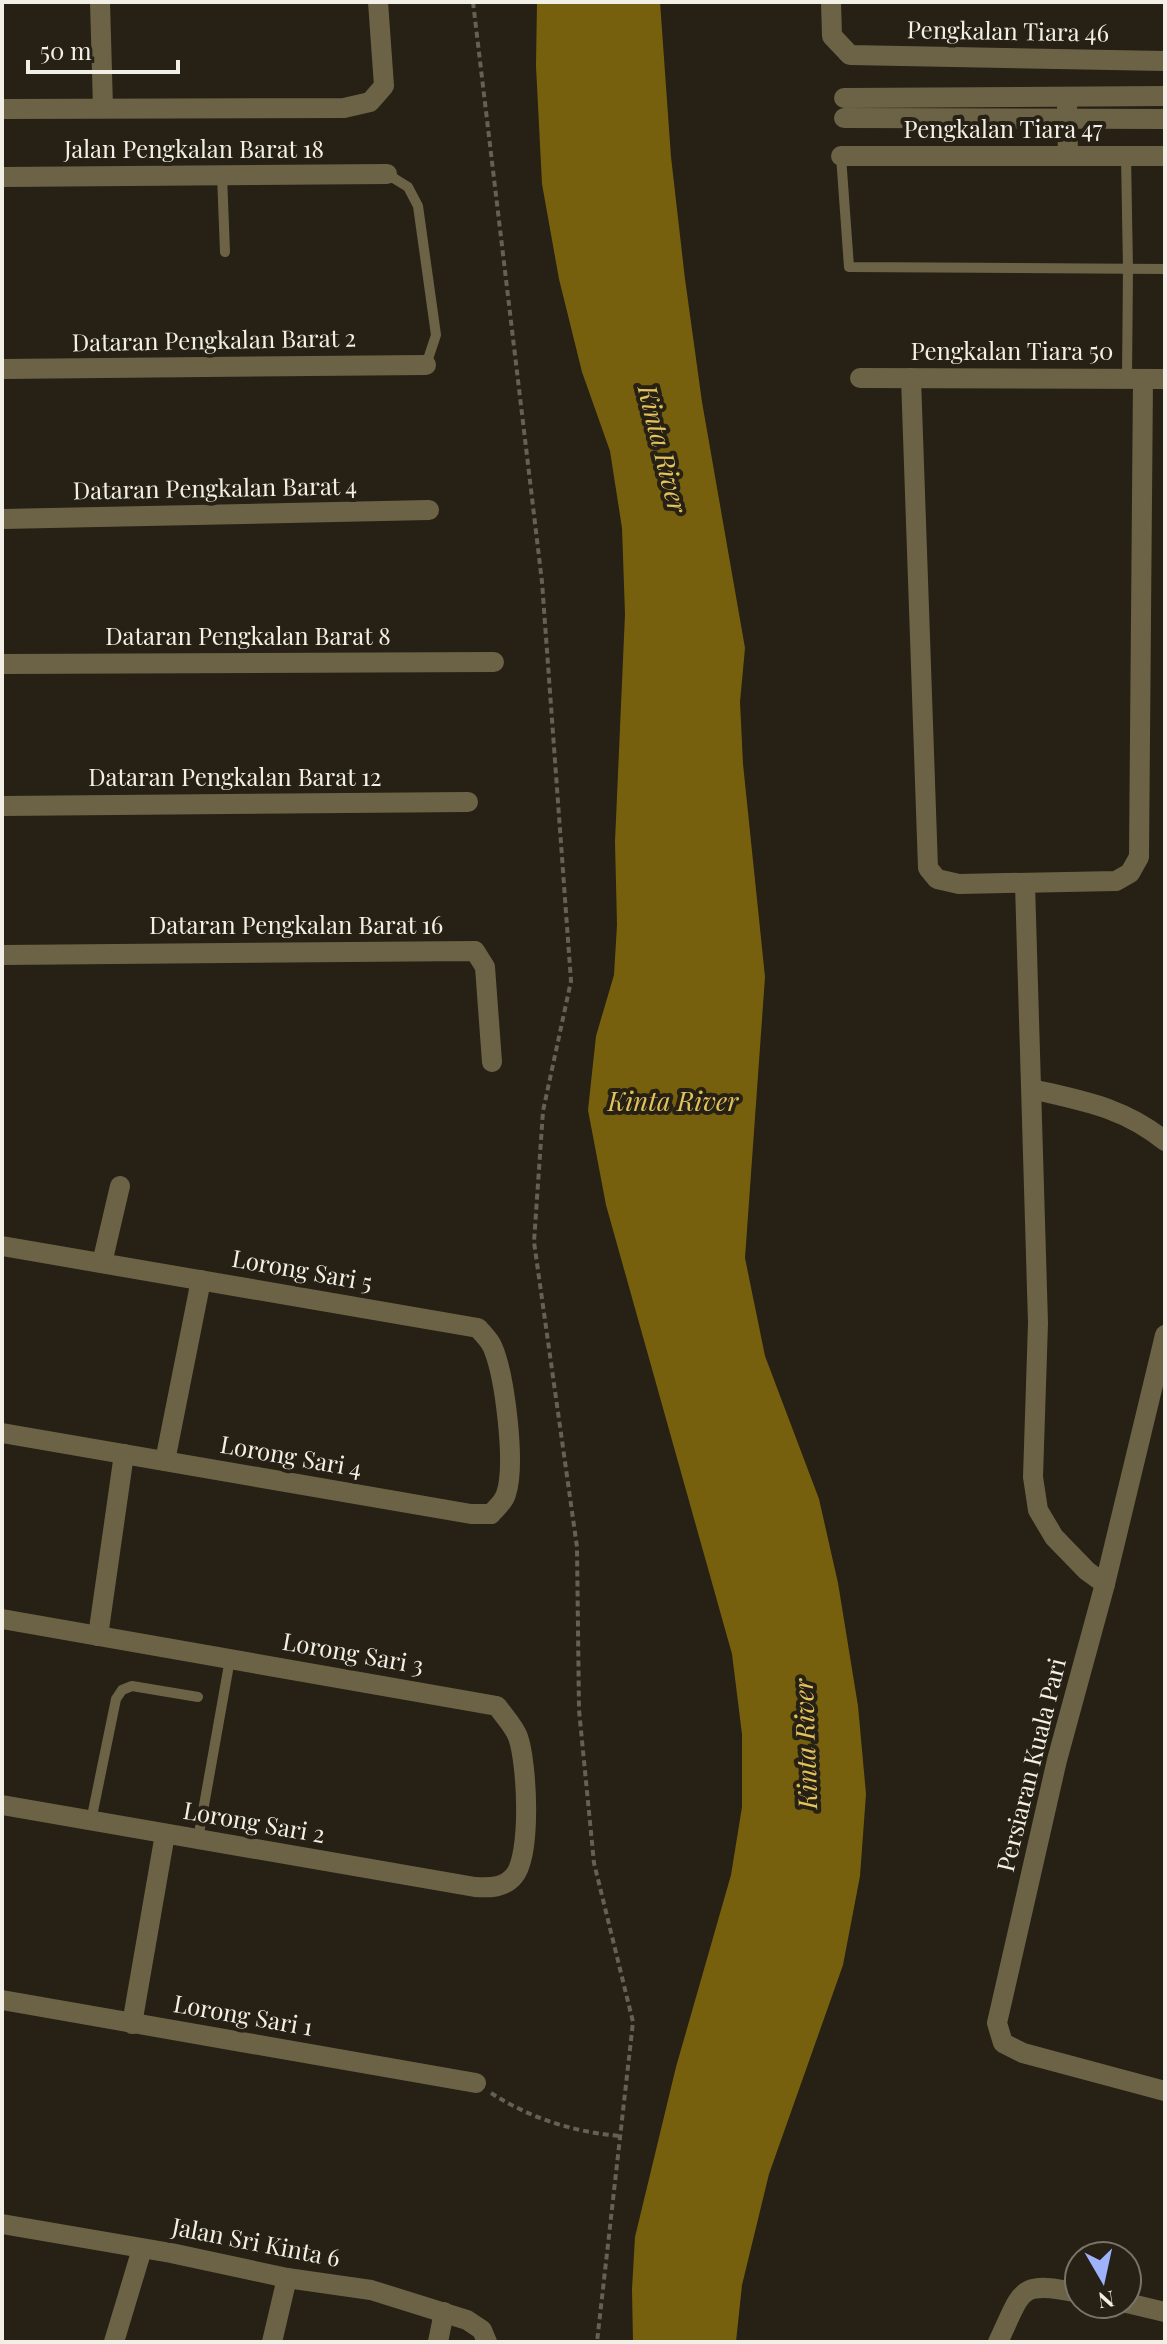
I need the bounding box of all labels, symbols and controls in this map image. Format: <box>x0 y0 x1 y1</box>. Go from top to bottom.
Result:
street label: Pengkalan Tiara 46 <box>907 12 1109 48</box>
scale bar <box>28 24 178 74</box>
text: 50 m <box>40 34 92 66</box>
street label: Pengkalan Tiara 47 <box>903 112 1103 144</box>
street label: Jalan Pengkalan Barat 18 <box>63 132 324 164</box>
street label: Dataran Pengkalan Barat 2 <box>72 321 356 357</box>
street label: Pengkalan Tiara 50 <box>911 334 1113 366</box>
water label: Kinta River <box>630 380 696 517</box>
street label: Dataran Pengkalan Barat 4 <box>73 469 357 505</box>
street label: Dataran Pengkalan Barat 8 <box>105 619 391 651</box>
street label: Dataran Pengkalan Barat 12 <box>88 760 382 792</box>
street label: Dataran Pengkalan Barat 16 <box>149 908 443 940</box>
water label: Kinta River <box>607 1083 739 1118</box>
street label: Lorong Sari 5 <box>230 1241 375 1297</box>
street label: Lorong Sari 4 <box>218 1427 365 1483</box>
street label: Lorong Sari 3 <box>280 1624 426 1680</box>
street label: Persiaran Kuala Pari <box>988 1654 1072 1875</box>
water label: Kinta River <box>785 1677 824 1811</box>
street label: Lorong Sari 2 <box>181 1793 328 1849</box>
street label: Lorong Sari 1 <box>171 1986 316 2042</box>
street label: Jalan Sri Kinta 6 <box>169 2209 343 2273</box>
north arrow <box>1063 2240 1143 2320</box>
text: N <box>1096 2285 1116 2317</box>

